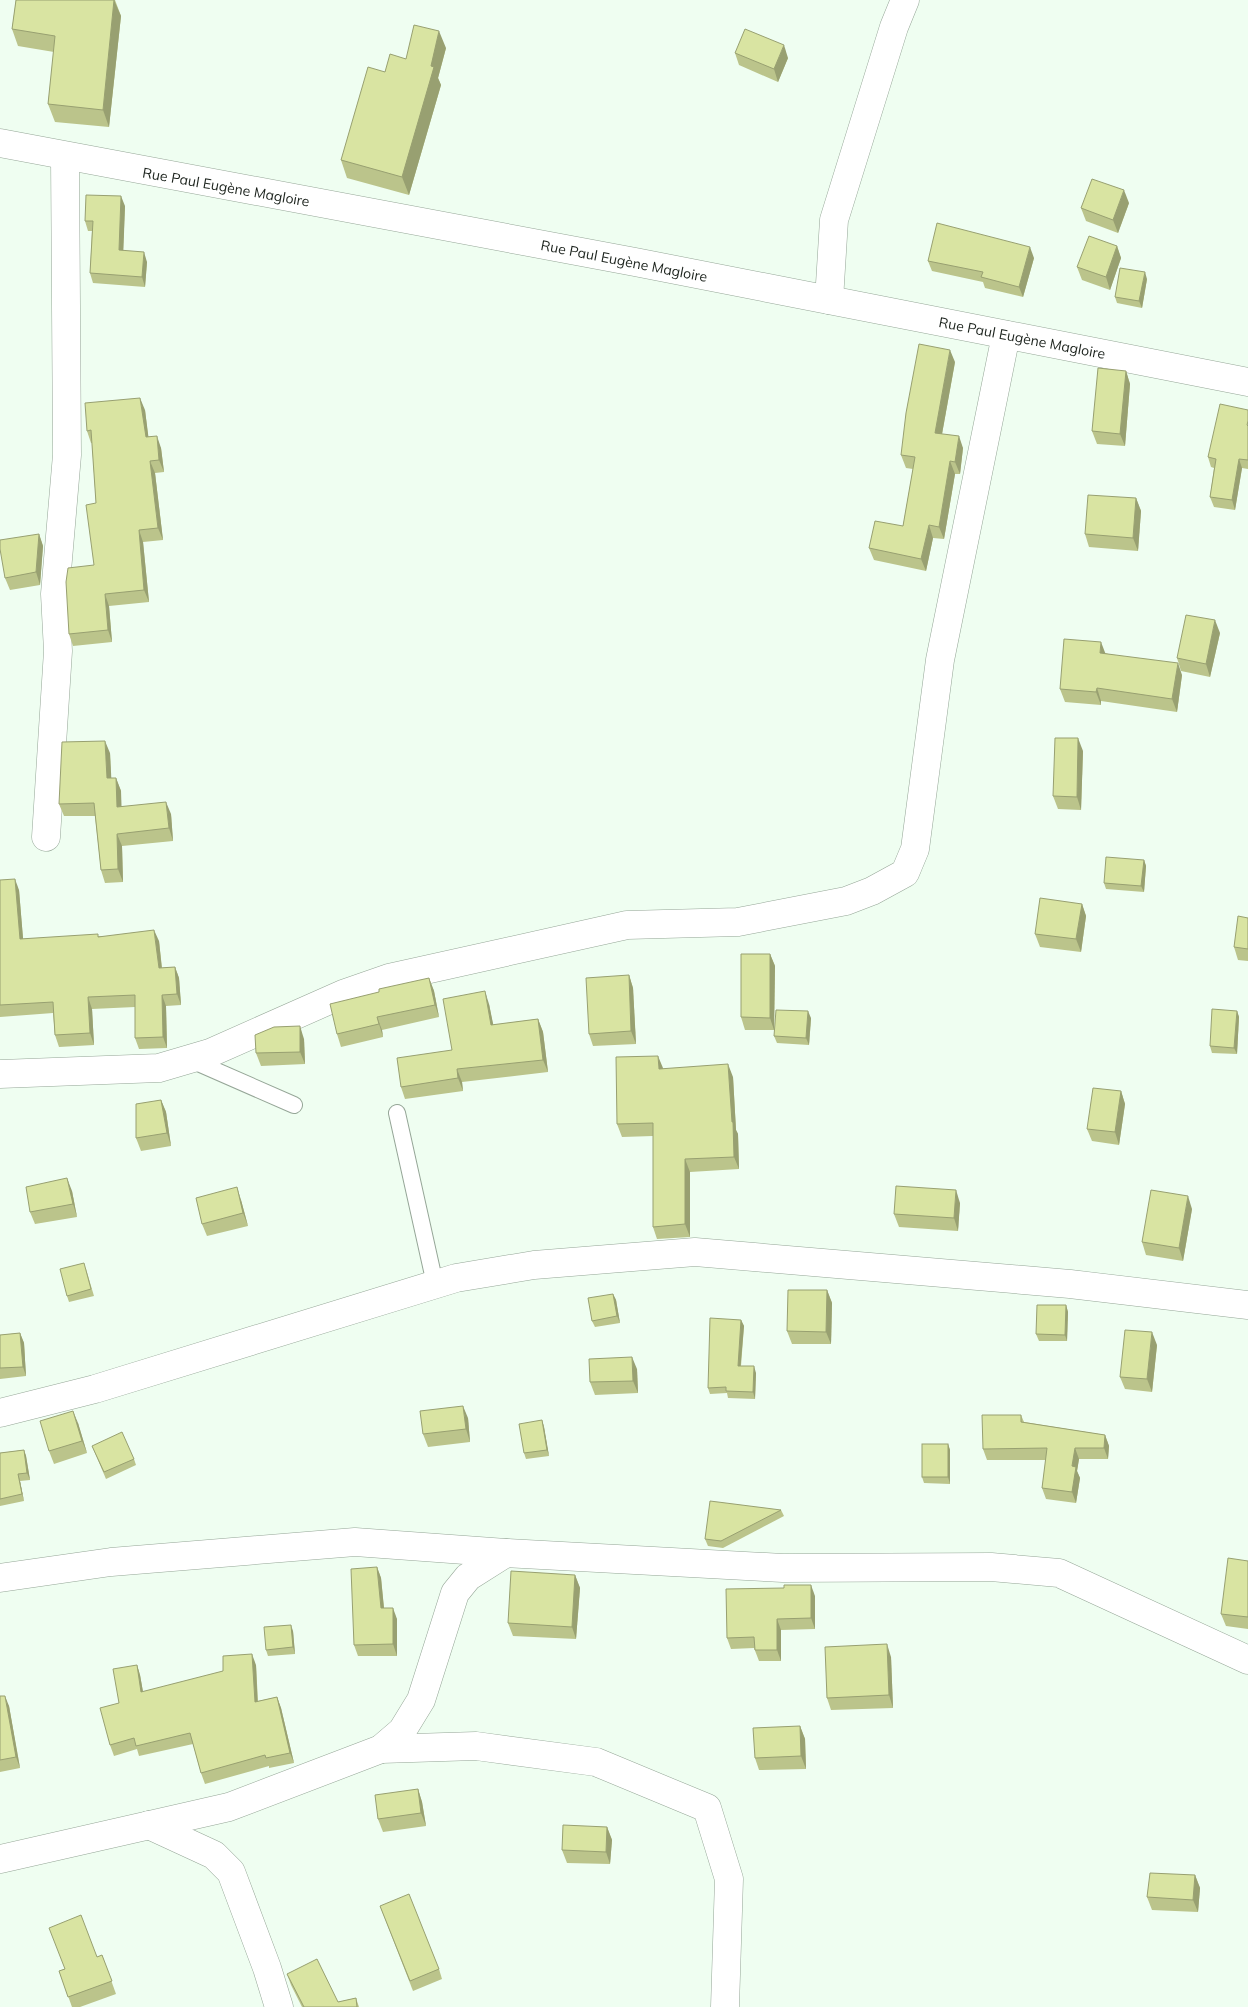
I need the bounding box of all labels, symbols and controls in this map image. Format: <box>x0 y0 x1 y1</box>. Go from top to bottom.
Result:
street label: Rue Paul Eugène Magloire <box>141 163 311 211</box>
street label: Rue Paul Eugène Magloire <box>539 236 709 286</box>
street label: Rue Paul Eugène Magloire <box>937 313 1107 363</box>

